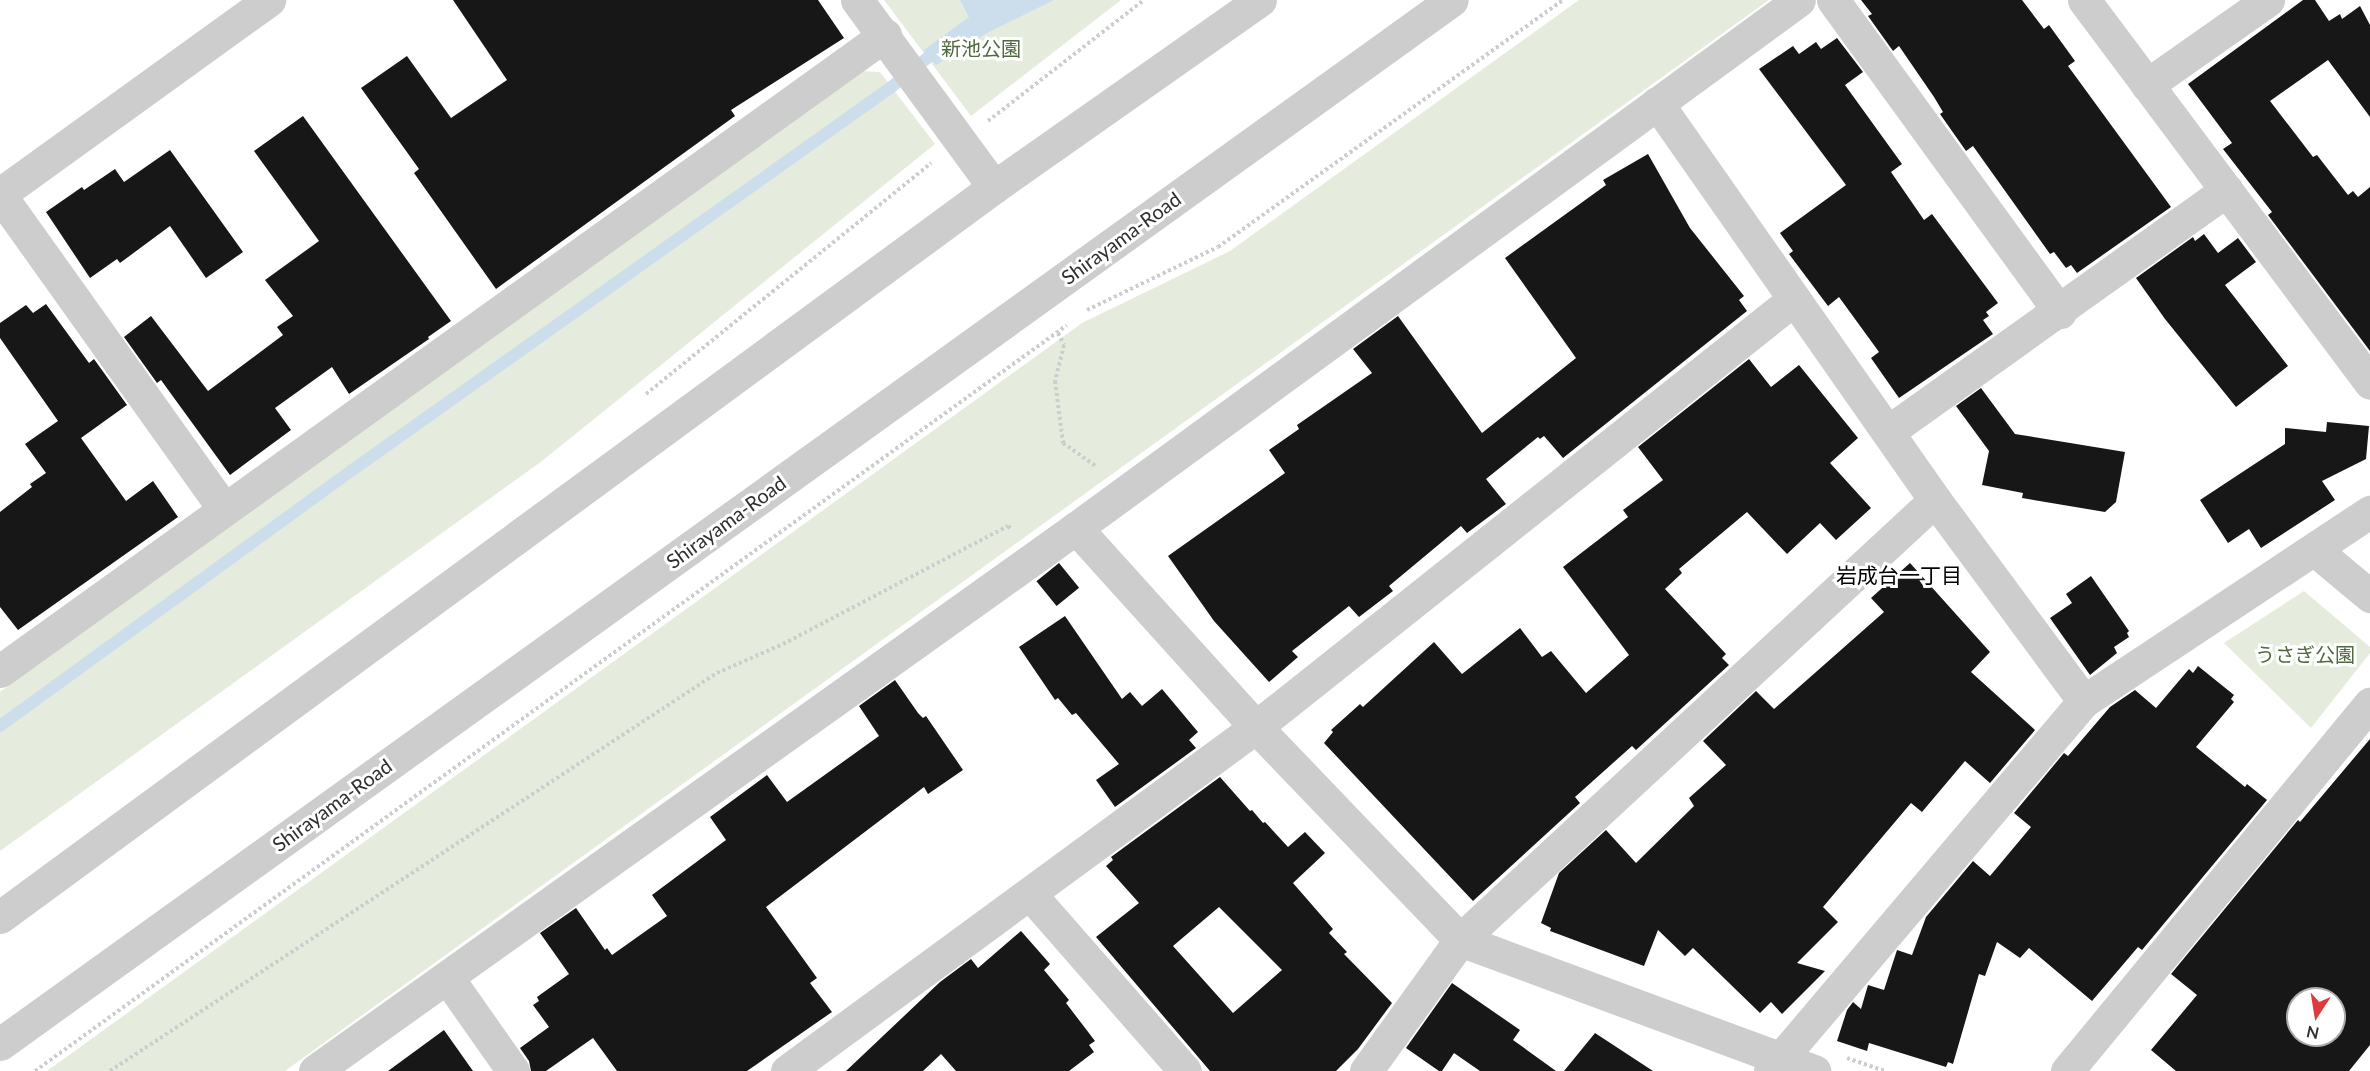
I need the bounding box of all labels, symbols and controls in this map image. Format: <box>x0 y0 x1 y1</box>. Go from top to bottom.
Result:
park label: 新池公園 <box>941 36 1021 60</box>
street label: Shirayama-Road <box>1057 187 1185 289</box>
street label: Shirayama-Road <box>662 471 790 573</box>
district label: 岩成台一丁目 <box>1836 562 1962 588</box>
park label: うさぎ公園 <box>2255 642 2355 666</box>
street label: Shirayama-Road <box>268 754 396 856</box>
north arrow <box>2286 987 2346 1047</box>
text: N <box>2305 1023 2321 1044</box>

